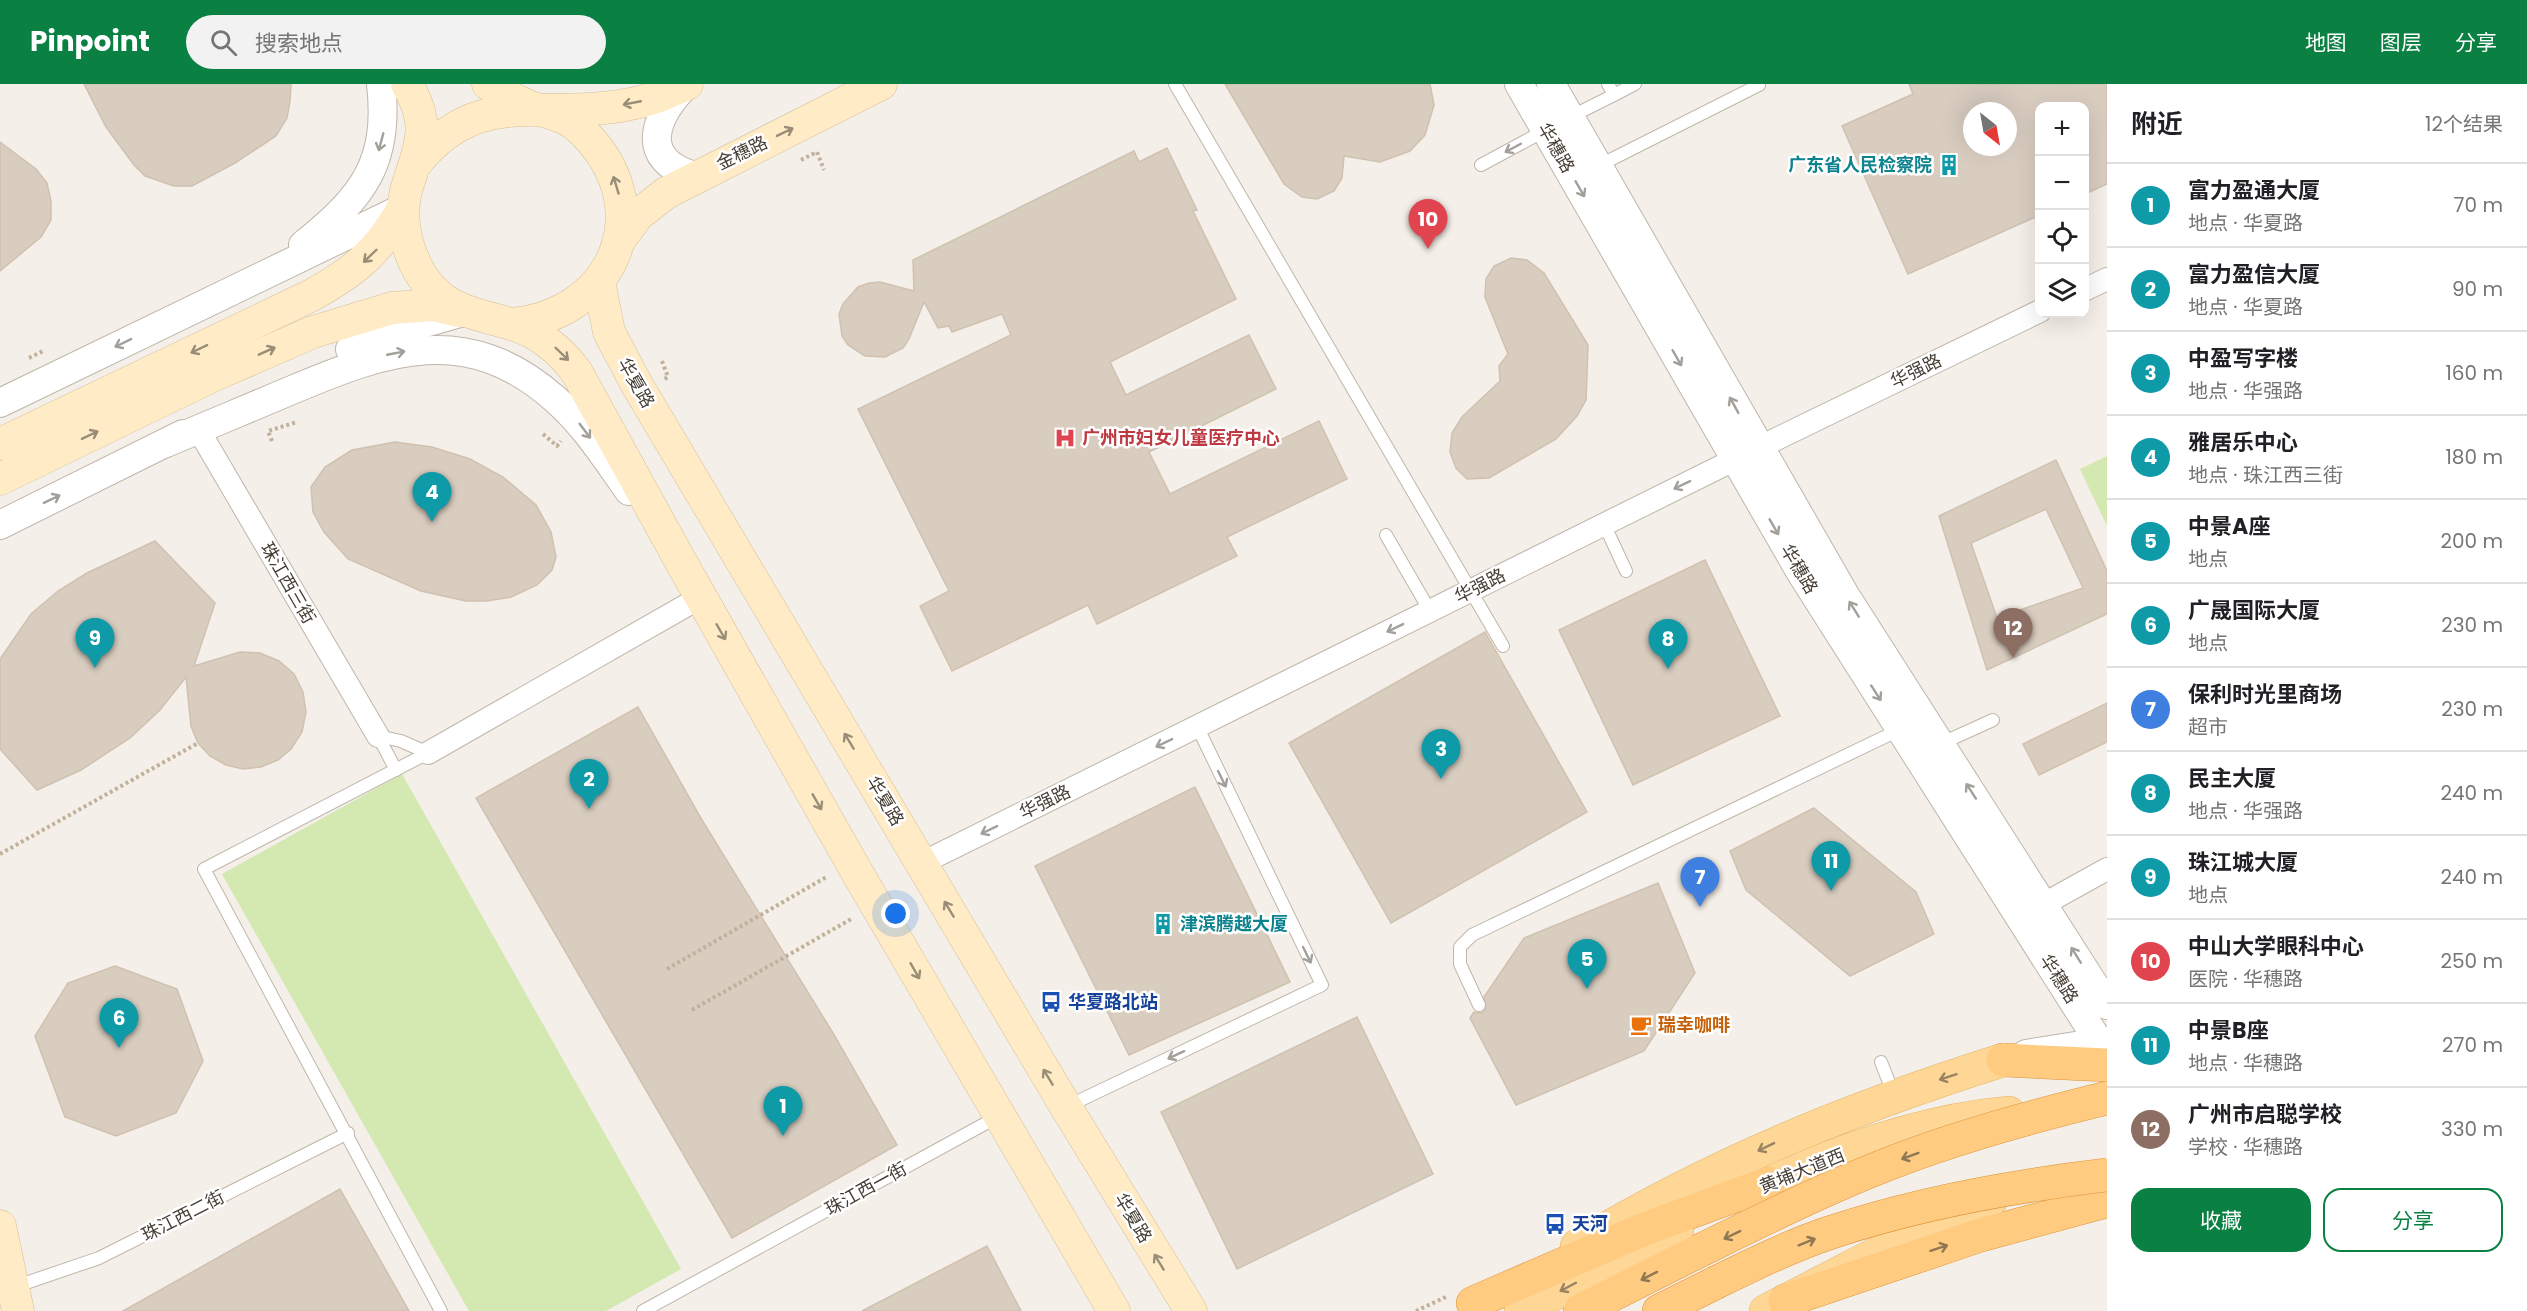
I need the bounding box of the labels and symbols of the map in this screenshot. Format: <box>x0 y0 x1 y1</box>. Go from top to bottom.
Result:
one-way arrow <box>622 98 642 109</box>
north arrow <box>1963 102 2017 156</box>
street label: 华穗路 <box>1532 118 1581 177</box>
one-way arrow <box>775 126 793 137</box>
street label: 金穗路 <box>712 129 772 176</box>
one-way arrow <box>375 132 386 151</box>
one-way arrow <box>1505 142 1522 154</box>
place label: 广东省人民检察院 <box>1788 152 1932 177</box>
building icon: 广东省人民检察院 <box>1937 153 1961 177</box>
one-way arrow <box>610 176 621 195</box>
one-way arrow <box>1574 180 1586 197</box>
pin: 10 <box>1408 200 1448 249</box>
one-way arrow <box>362 248 377 263</box>
one-way arrow <box>115 337 133 349</box>
one-way arrow <box>191 343 209 355</box>
one-way arrow <box>257 345 275 357</box>
one-way arrow <box>386 347 405 358</box>
one-way arrow <box>554 347 569 362</box>
street label: 华强路 <box>1886 347 1946 394</box>
one-way arrow <box>1671 349 1683 366</box>
street label: 华夏路 <box>612 353 661 412</box>
one-way arrow <box>1728 397 1740 414</box>
one-way arrow <box>579 422 591 438</box>
place label: 广州市妇女儿童医疗中心 <box>1082 425 1280 450</box>
hospital icon: 广州市妇女儿童医疗中心 <box>1053 426 1077 450</box>
one-way arrow <box>81 429 99 440</box>
pin: 4 <box>412 472 452 522</box>
one-way arrow <box>1674 480 1692 492</box>
one-way arrow <box>43 493 61 505</box>
one-way arrow <box>1768 518 1780 535</box>
street label: 珠江西三街 <box>255 538 322 628</box>
street label: 华穗路 <box>1775 539 1824 598</box>
street label: 华强路 <box>1450 562 1510 609</box>
one-way arrow <box>1848 601 1860 618</box>
pin: 12 <box>1994 608 2032 658</box>
pin: 9 <box>76 618 115 668</box>
pin: 8 <box>1648 620 1688 669</box>
one-way arrow <box>1386 623 1404 635</box>
one-way arrow <box>715 624 727 641</box>
one-way arrow <box>1870 684 1882 701</box>
pin: 3 <box>1422 730 1460 779</box>
one-way arrow <box>843 733 855 750</box>
one-way arrow <box>1155 738 1173 749</box>
pin: 2 <box>570 760 608 809</box>
one-way arrow <box>1217 770 1229 788</box>
street label: 华夏路 <box>861 771 910 830</box>
street label: 华强路 <box>1015 778 1075 825</box>
one-way arrow <box>1964 783 1976 800</box>
one-way arrow <box>811 793 823 810</box>
one-way arrow <box>981 824 999 836</box>
pin: 11 <box>1812 842 1850 891</box>
pin: 7 <box>1680 858 1720 907</box>
your location <box>881 899 910 928</box>
one-way arrow <box>943 901 955 918</box>
place label: 津滨腾越大厦 <box>1180 911 1288 936</box>
building icon: 津滨腾越大厦 <box>1151 912 1175 936</box>
pin: 5 <box>1568 940 1606 989</box>
one-way arrow <box>1302 945 1313 963</box>
one-way arrow <box>2070 947 2082 964</box>
street label: 华穗路 <box>2034 949 2085 1008</box>
one-way arrow <box>909 962 921 979</box>
place label: 华夏路北站 <box>1068 989 1158 1014</box>
bus stop icon: 华夏路北站 <box>1039 990 1063 1014</box>
pin: 6 <box>100 998 138 1048</box>
place label: 瑞幸咖啡 <box>1658 1012 1730 1037</box>
cafe icon: 瑞幸咖啡 <box>1629 1013 1653 1037</box>
one-way arrow <box>1168 1049 1186 1061</box>
one-way arrow <box>1042 1069 1054 1086</box>
one-way arrow <box>1939 1073 1958 1084</box>
pin: 1 <box>764 1086 802 1136</box>
one-way arrow <box>1757 1141 1775 1153</box>
street label: 黄埔大道西 <box>1755 1142 1848 1199</box>
one-way arrow <box>1901 1151 1920 1162</box>
street label: 珠江西一街 <box>820 1156 911 1221</box>
street label: 珠江西二街 <box>137 1184 229 1247</box>
street label: 华夏路 <box>1109 1188 1158 1247</box>
place label: 天河 <box>1572 1211 1608 1236</box>
bus stop icon: 天河 <box>1543 1212 1567 1236</box>
one-way arrow <box>1723 1229 1741 1241</box>
one-way arrow <box>1797 1236 1816 1247</box>
one-way arrow <box>1929 1242 1948 1253</box>
one-way arrow <box>1153 1254 1165 1271</box>
one-way arrow <box>1640 1271 1658 1283</box>
one-way arrow <box>1560 1281 1577 1293</box>

